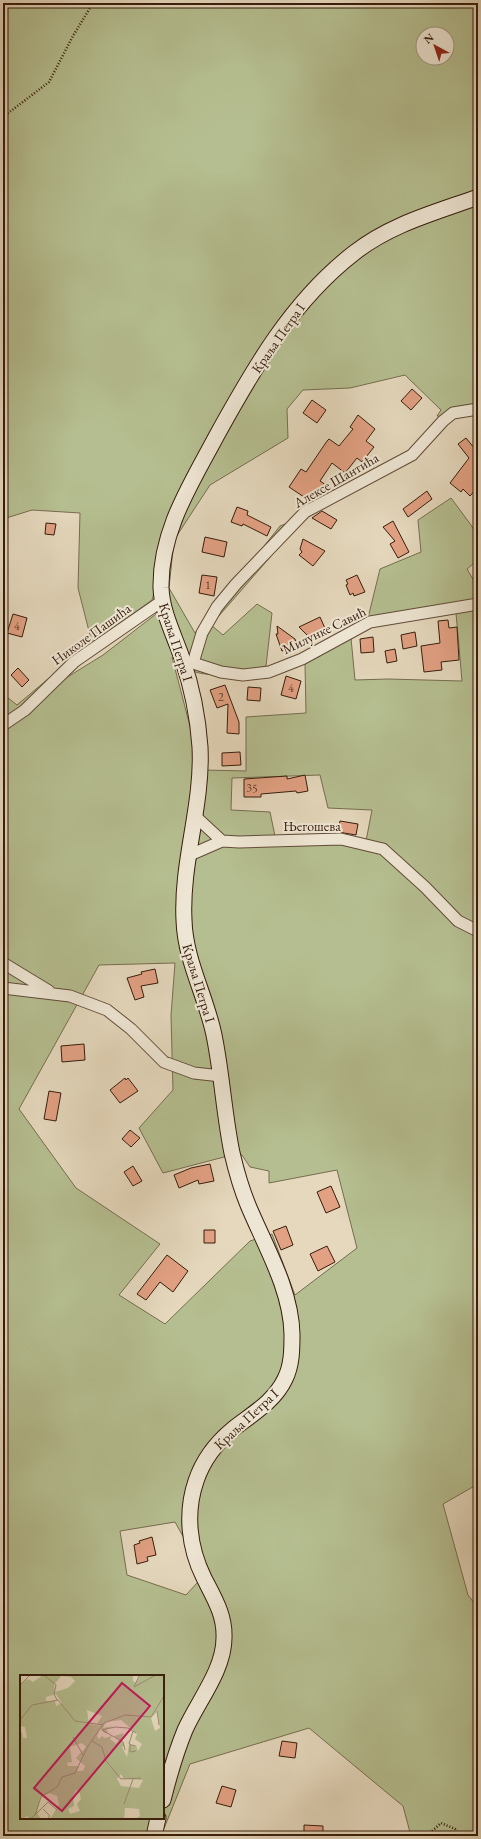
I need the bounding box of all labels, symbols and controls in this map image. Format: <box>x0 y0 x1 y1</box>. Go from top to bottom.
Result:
north arrow <box>415 26 455 66</box>
text: N <box>421 30 437 47</box>
street label: Краља Петра I <box>247 299 309 377</box>
street label: Алексе Шантића <box>289 448 382 512</box>
house number: 1 <box>205 577 211 593</box>
street label: Николе Пашића <box>48 599 135 669</box>
street label: Краља Петра I <box>155 600 197 684</box>
street label: Милунке Савић <box>279 602 369 658</box>
house number: 4 <box>14 618 20 634</box>
house number: 4 <box>288 680 294 696</box>
house number: 2 <box>218 689 224 705</box>
house number: 35 <box>246 780 258 796</box>
street label: Његошева <box>283 817 341 835</box>
street label: Краља Петра I <box>178 941 220 1025</box>
street label: Краља Петра I <box>210 1384 282 1453</box>
inset map <box>20 1675 164 1819</box>

